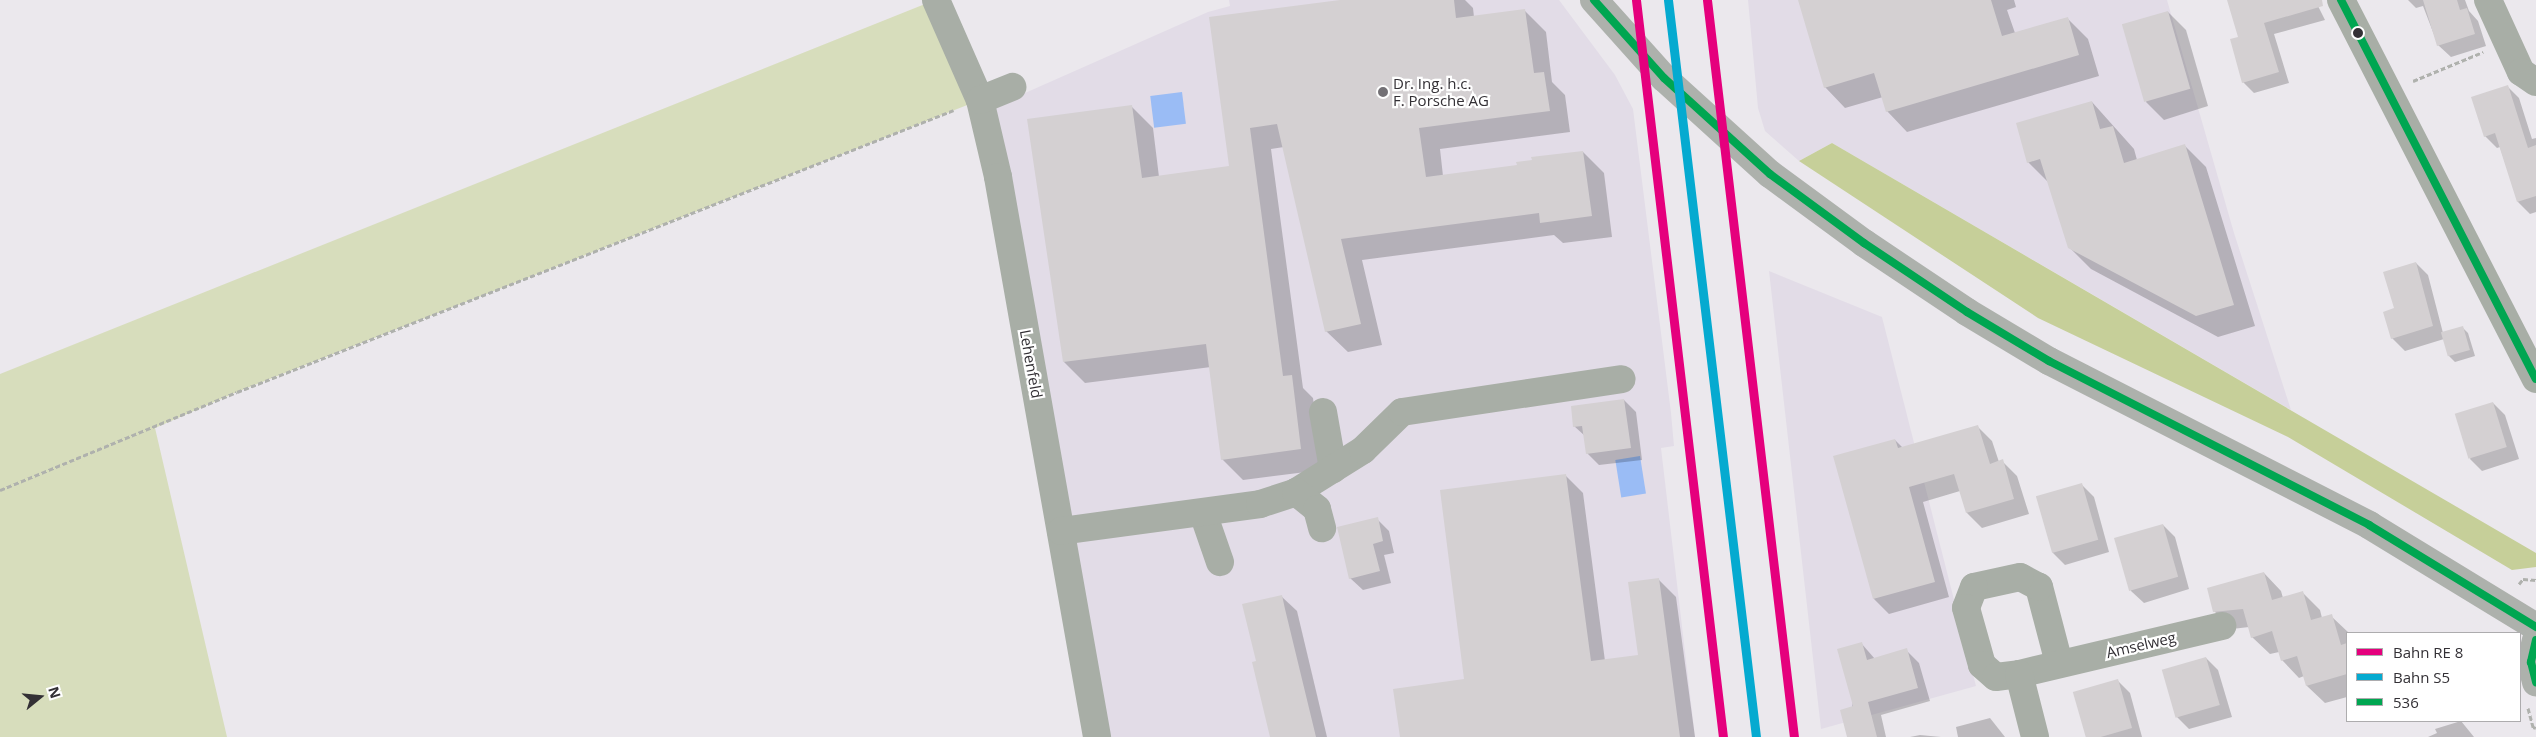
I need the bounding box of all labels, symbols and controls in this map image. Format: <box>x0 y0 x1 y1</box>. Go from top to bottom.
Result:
unlabelled marker <box>2353 28 2363 38</box>
place label: Dr. Ing. h.c. F. Porsche AG <box>1393 74 1489 109</box>
marker: Dr. Ing. h.c. F. Porsche AG <box>1377 86 1389 98</box>
street label: Lehenfeld <box>1016 328 1046 400</box>
street label: Amselweg <box>2104 628 2178 662</box>
legend <box>2346 632 2521 722</box>
text: Bahn RE 8 <box>2393 642 2463 662</box>
text: Bahn S5 <box>2393 667 2450 687</box>
north arrow <box>15 672 65 722</box>
text: N <box>44 684 66 701</box>
text: 536 <box>2393 692 2419 712</box>

